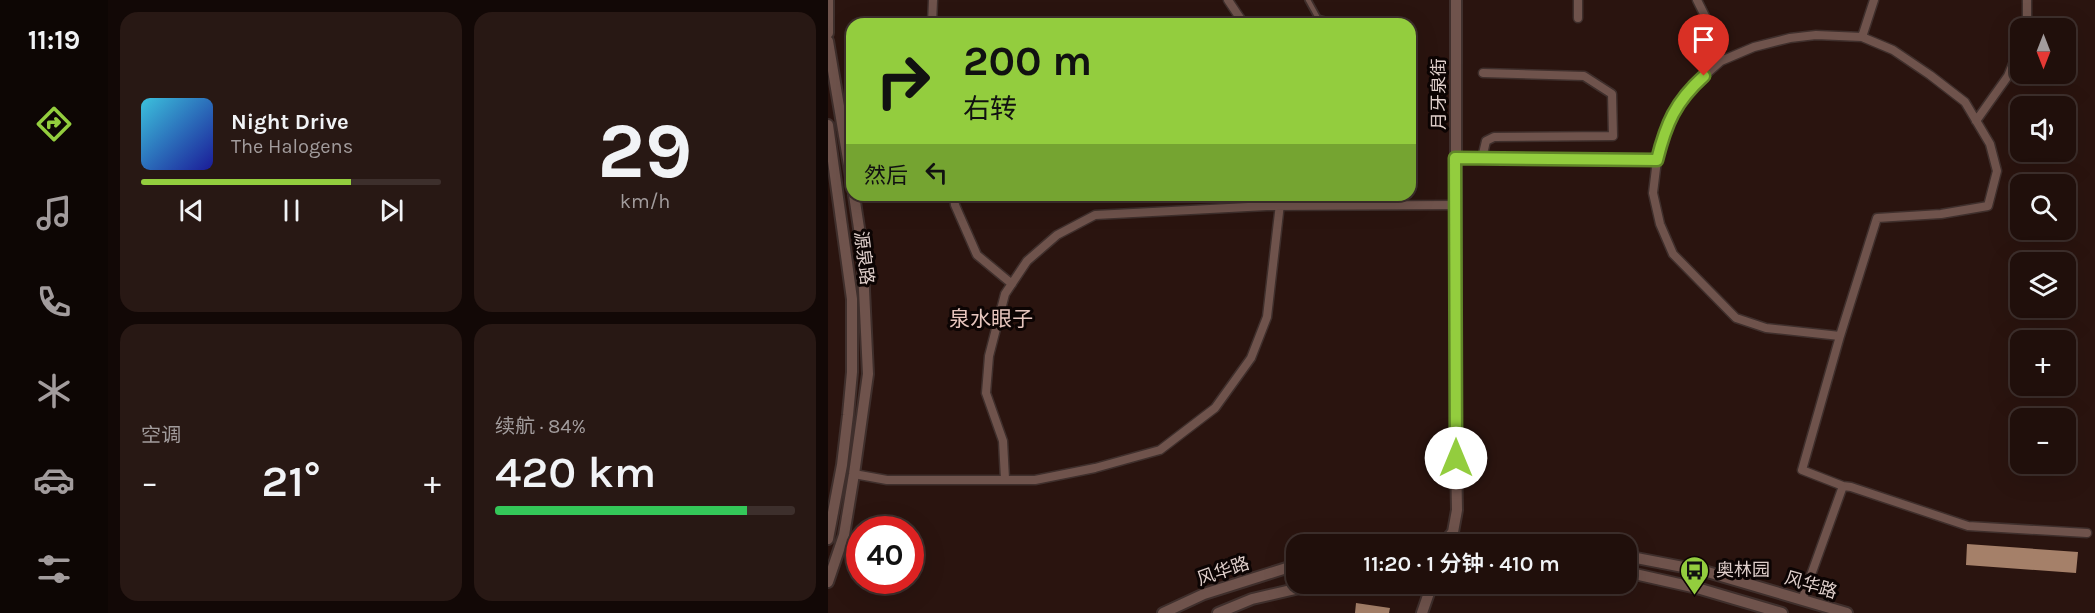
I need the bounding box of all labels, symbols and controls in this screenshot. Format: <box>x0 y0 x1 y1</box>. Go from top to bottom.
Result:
pin <box>1678 14 1729 76</box>
north arrow <box>2010 18 2076 84</box>
map controls <box>2010 18 2076 474</box>
icon: arrive <box>1687 23 1720 56</box>
text: 11:19 <box>28 24 80 56</box>
text: 200 m <box>963 36 1092 86</box>
icon: right <box>864 42 942 120</box>
street label: 月牙泉街 <box>1428 58 1450 130</box>
text: 右转 <box>963 93 1017 125</box>
button: sound <box>2010 96 2076 162</box>
icon: directions <box>33 103 75 145</box>
text: 29 <box>598 105 692 197</box>
text: Night Drive <box>231 109 349 135</box>
text: The Halogens <box>231 135 353 158</box>
icon: left <box>920 156 953 189</box>
text: 然后 <box>864 163 908 189</box>
button: search <box>2010 174 2076 240</box>
text: km/h <box>620 190 670 213</box>
icon: music <box>33 192 75 234</box>
icon: previous <box>175 194 208 227</box>
icon: pause <box>275 194 308 227</box>
icon: next <box>375 194 408 227</box>
street label: 源泉路 <box>850 230 878 286</box>
button: layers <box>2010 252 2076 318</box>
icon: phone <box>33 281 75 323</box>
district label: 泉水眼子 <box>949 307 1033 331</box>
button: + <box>2010 330 2076 396</box>
icon: climate <box>33 370 75 412</box>
button: − <box>2010 408 2076 474</box>
text: 续航 · 84% <box>495 415 586 438</box>
text: 空调 <box>141 424 181 447</box>
position arrow <box>1424 426 1488 490</box>
text: 420 km <box>495 446 656 498</box>
text: 21° <box>261 455 321 507</box>
icon: car <box>33 459 75 501</box>
text: − <box>141 463 158 501</box>
text: + <box>424 463 441 501</box>
speed limit sign: 40 <box>846 516 924 594</box>
icon: filters <box>33 548 75 590</box>
text: 11:20 · 1 分钟 · 410 m <box>1363 551 1560 577</box>
street label: 风华路 <box>1194 552 1252 590</box>
bus stop icon: 奥林园 <box>1679 554 1711 596</box>
place label: 奥林园 <box>1716 559 1770 581</box>
street label: 风华路 <box>1782 567 1840 603</box>

